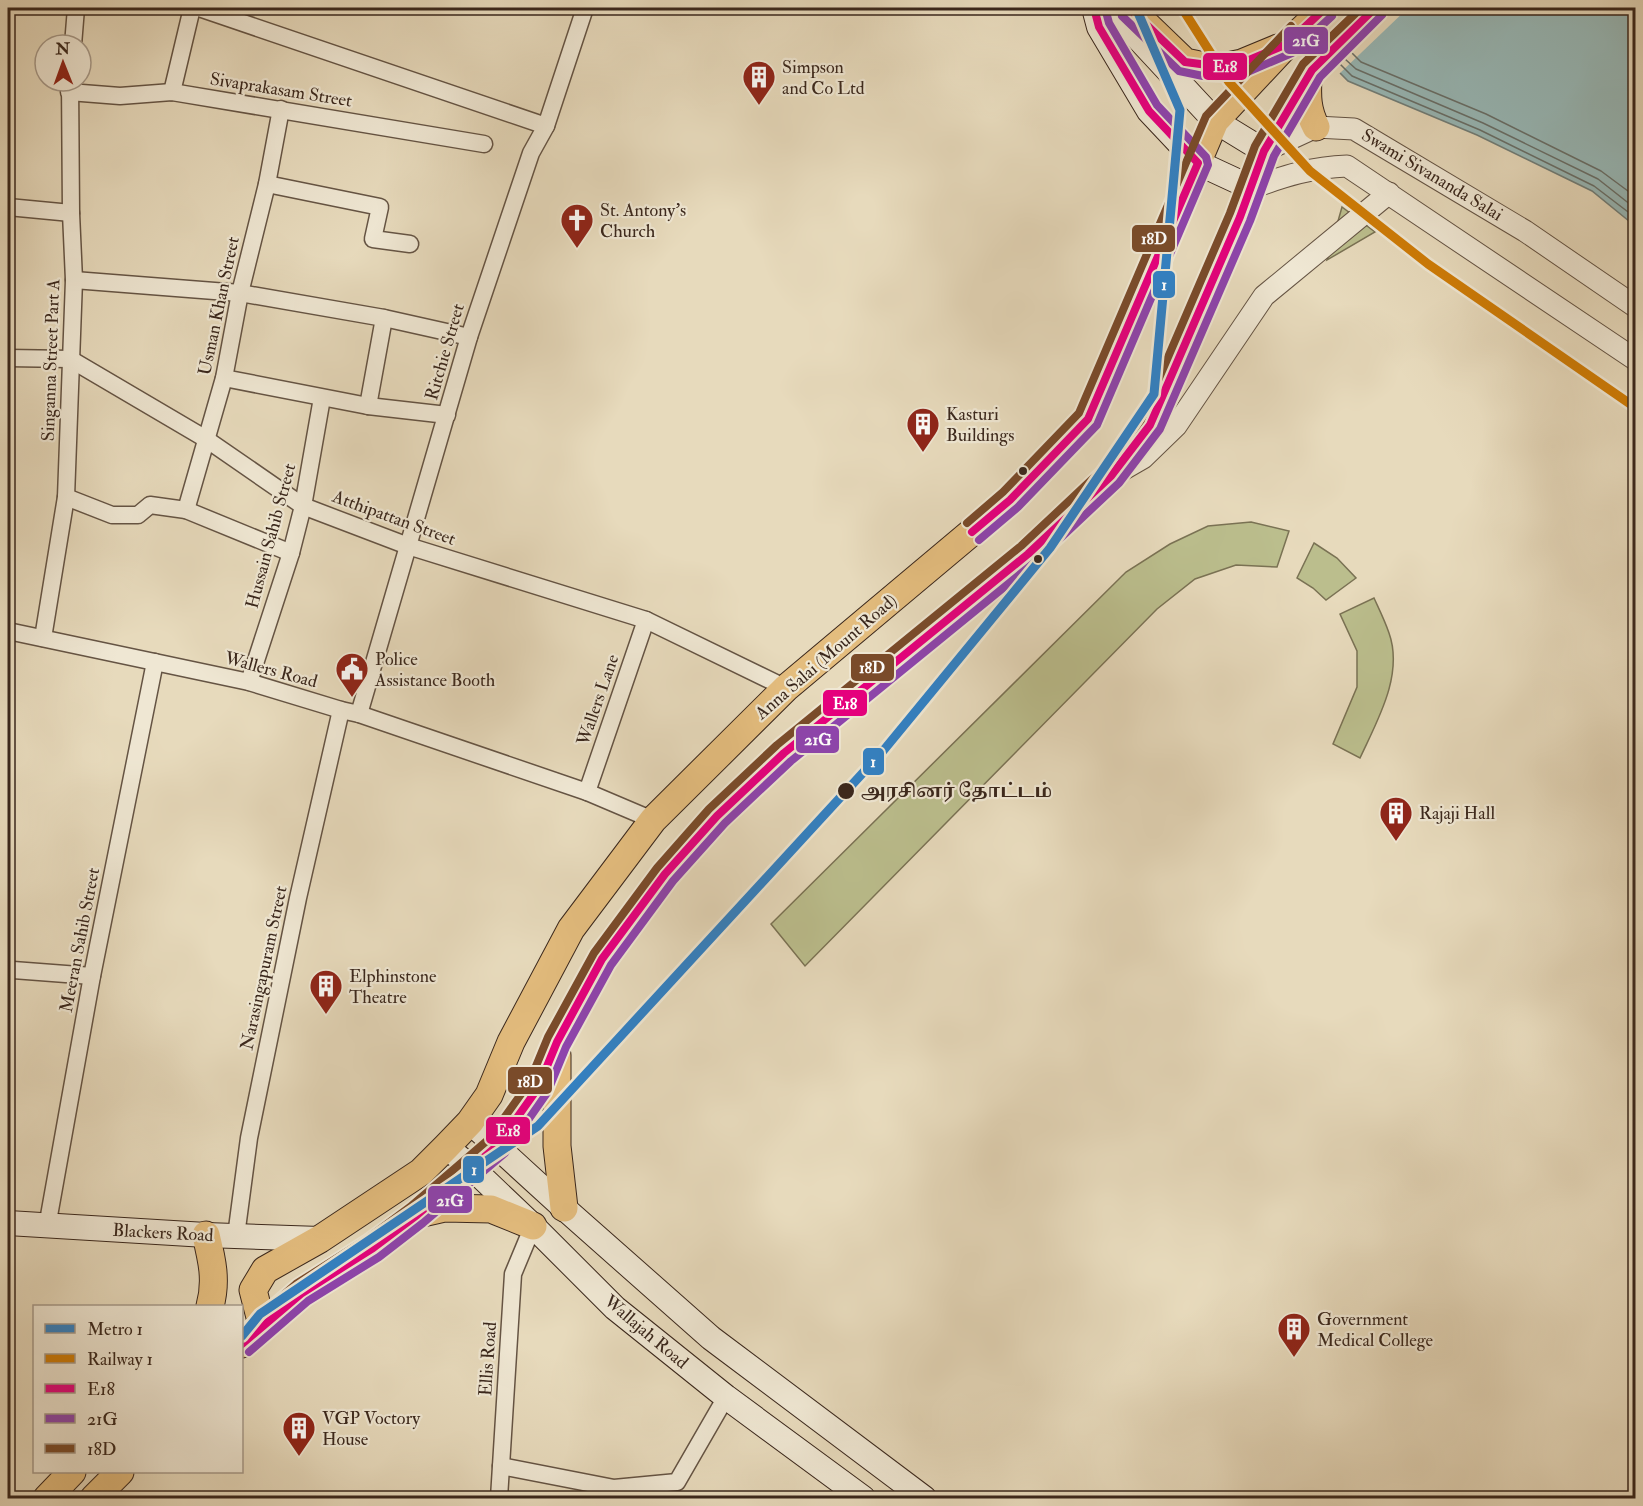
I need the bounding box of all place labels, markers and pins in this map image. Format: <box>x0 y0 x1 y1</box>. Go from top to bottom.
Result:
place label: Simpson and Co Ltd <box>782 56 865 100</box>
building icon: Simpson and Co Ltd <box>741 59 777 106</box>
place label: St. Antony's Church <box>600 199 686 243</box>
church icon: St. Antony's Church <box>559 202 595 249</box>
place label: Kasturi Buildings <box>946 403 1014 447</box>
building icon: Kasturi Buildings <box>905 406 941 453</box>
unlabelled marker <box>1017 465 1029 477</box>
unlabelled marker <box>1032 553 1044 565</box>
place label: Police Assistance Booth <box>374 648 496 692</box>
public building icon: Police Assistance Booth <box>334 651 370 698</box>
place label: அரசினர் தோட்டம் <box>861 780 1052 803</box>
marker: அரசினர் தோட்டம் <box>836 781 856 801</box>
building icon: Rajaji Hall <box>1378 795 1414 842</box>
place label: Rajaji Hall <box>1419 802 1495 825</box>
place label: Elphinstone Theatre <box>349 965 437 1009</box>
building icon: Elphinstone Theatre <box>308 968 344 1015</box>
place label: Government Medical College <box>1317 1308 1434 1352</box>
building icon: Government Medical College <box>1276 1311 1312 1358</box>
place label: VGP Voctory House <box>322 1407 421 1451</box>
building icon: VGP Voctory House <box>281 1410 317 1457</box>

